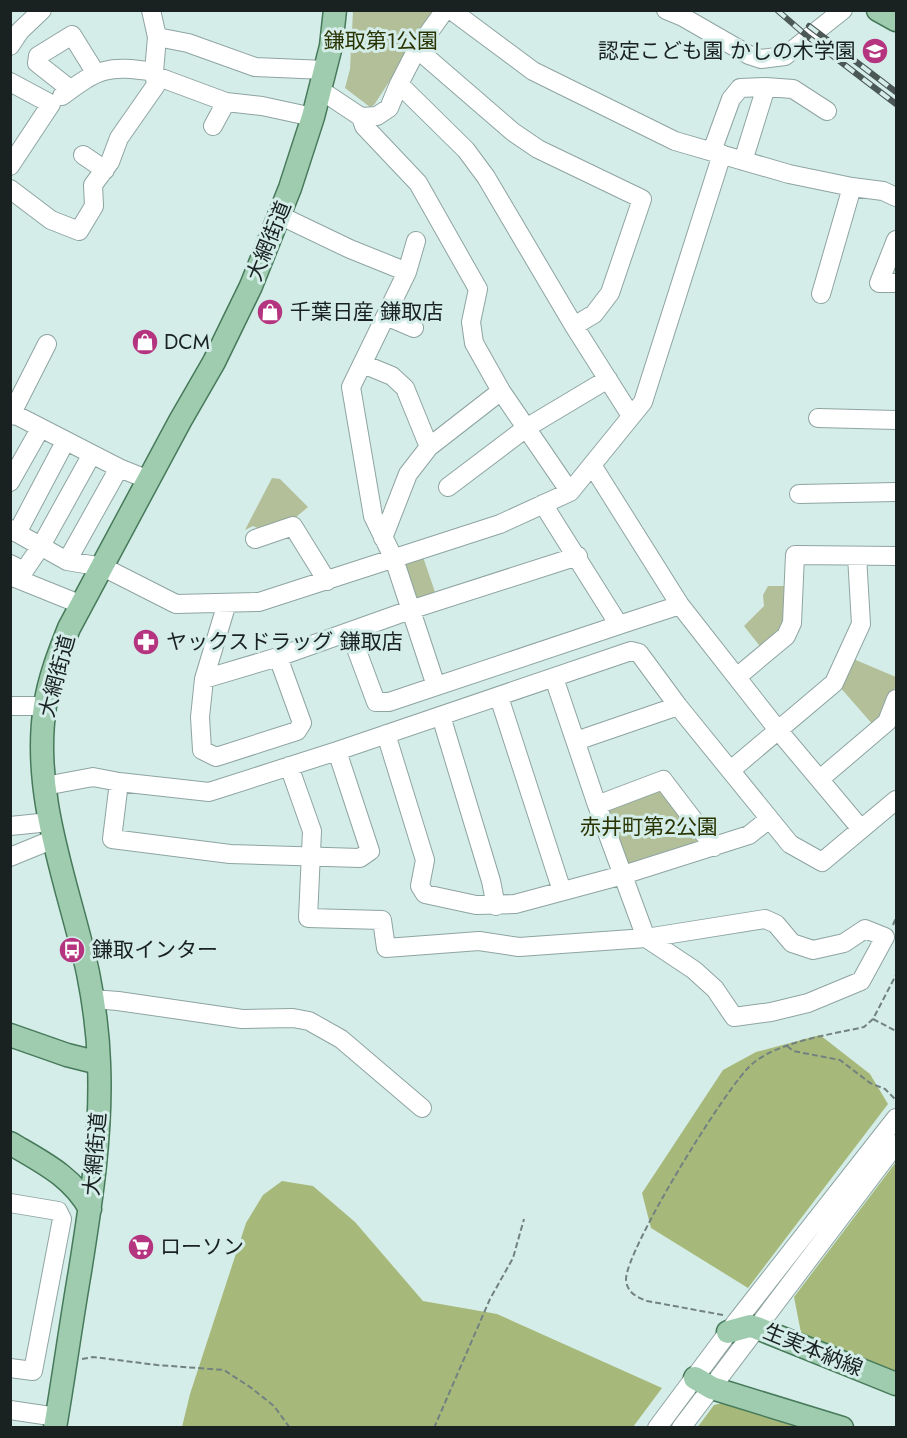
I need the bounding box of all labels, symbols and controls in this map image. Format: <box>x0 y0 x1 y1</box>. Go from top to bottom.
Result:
park label: 鎌取第1公園 <box>324 26 438 56</box>
place label: 認定こども園 かしの木学園 <box>598 36 856 66</box>
school or university icon: 認定こども園 かしの木学園 <box>860 36 890 66</box>
street label: 大網街道 <box>239 196 299 286</box>
shop icon: 千葉日産 鎌取店 <box>255 297 285 327</box>
place label: 千葉日産 鎌取店 <box>290 297 443 327</box>
shop icon: DCM <box>130 327 160 357</box>
place label: DCM <box>164 327 210 357</box>
pharmacy icon: ヤックスドラッグ 鎌取店 <box>131 627 161 657</box>
place label: ヤックスドラッグ 鎌取店 <box>166 627 403 657</box>
street label: 大網街道 <box>32 632 82 720</box>
park label: 赤井町第2公園 <box>580 812 718 842</box>
bus stop icon: 鎌取インター <box>57 935 87 965</box>
place label: 鎌取インター <box>92 935 218 965</box>
street label: 大網街道 <box>76 1111 114 1197</box>
supermarket icon: ローソン <box>126 1232 156 1262</box>
place label: ローソン <box>160 1232 244 1262</box>
street label: 生実本納線 <box>759 1316 867 1384</box>

